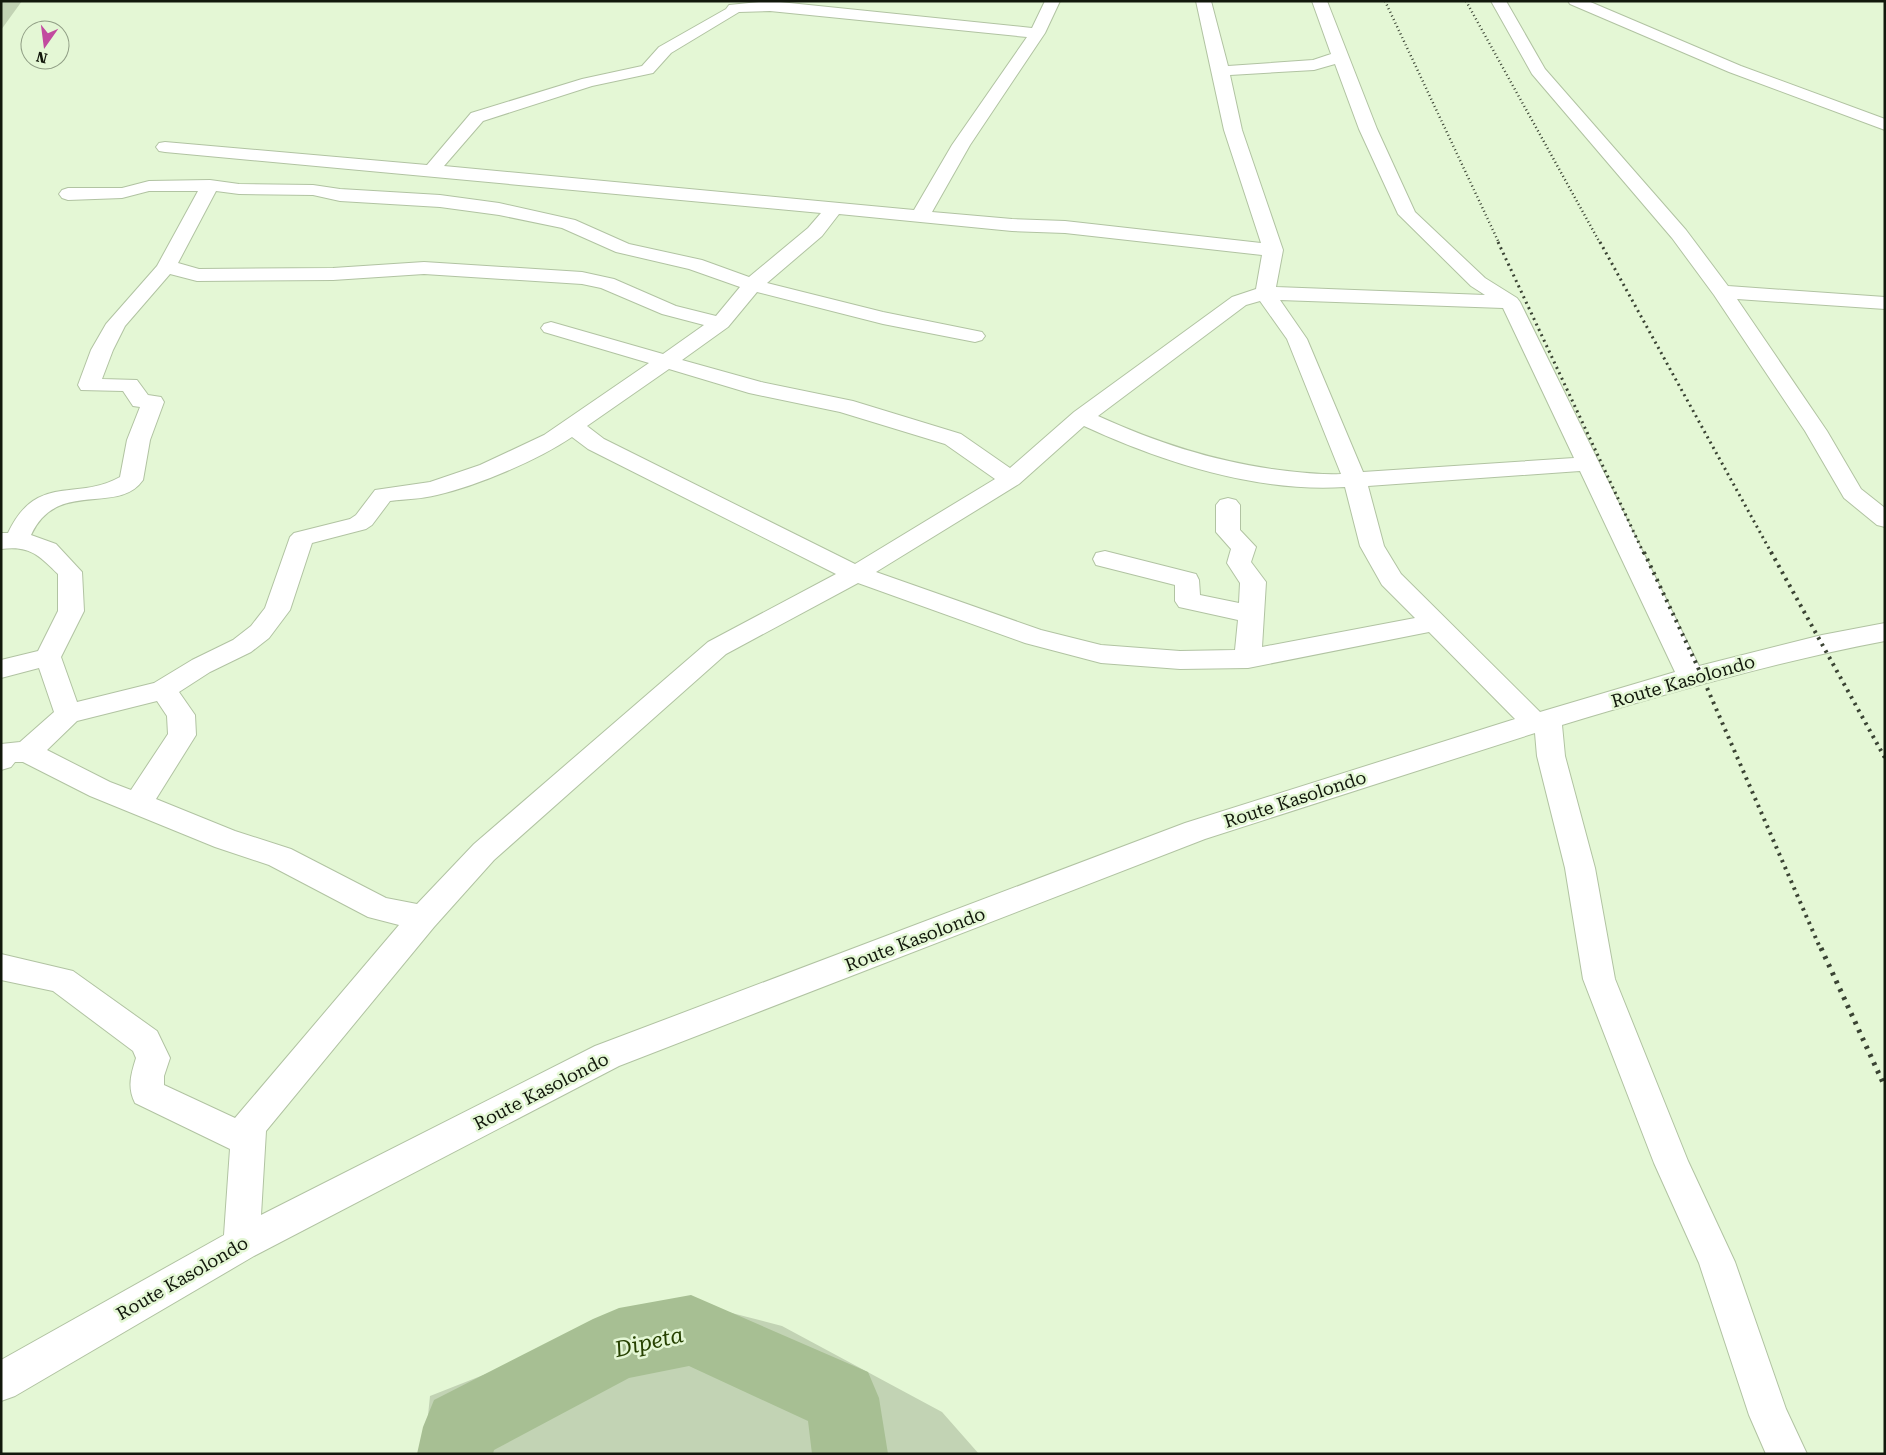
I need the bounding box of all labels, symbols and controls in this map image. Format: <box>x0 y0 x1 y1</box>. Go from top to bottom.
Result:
north arrow <box>20 20 70 70</box>
text: N <box>34 48 49 67</box>
street label: Route Kasolondo <box>1609 650 1757 712</box>
street label: Route Kasolondo <box>1221 766 1369 832</box>
street label: Route Kasolondo <box>842 903 988 975</box>
street label: Route Kasolondo <box>470 1048 612 1134</box>
street label: Route Kasolondo <box>112 1232 252 1324</box>
water label: Dipeta <box>611 1322 686 1362</box>

